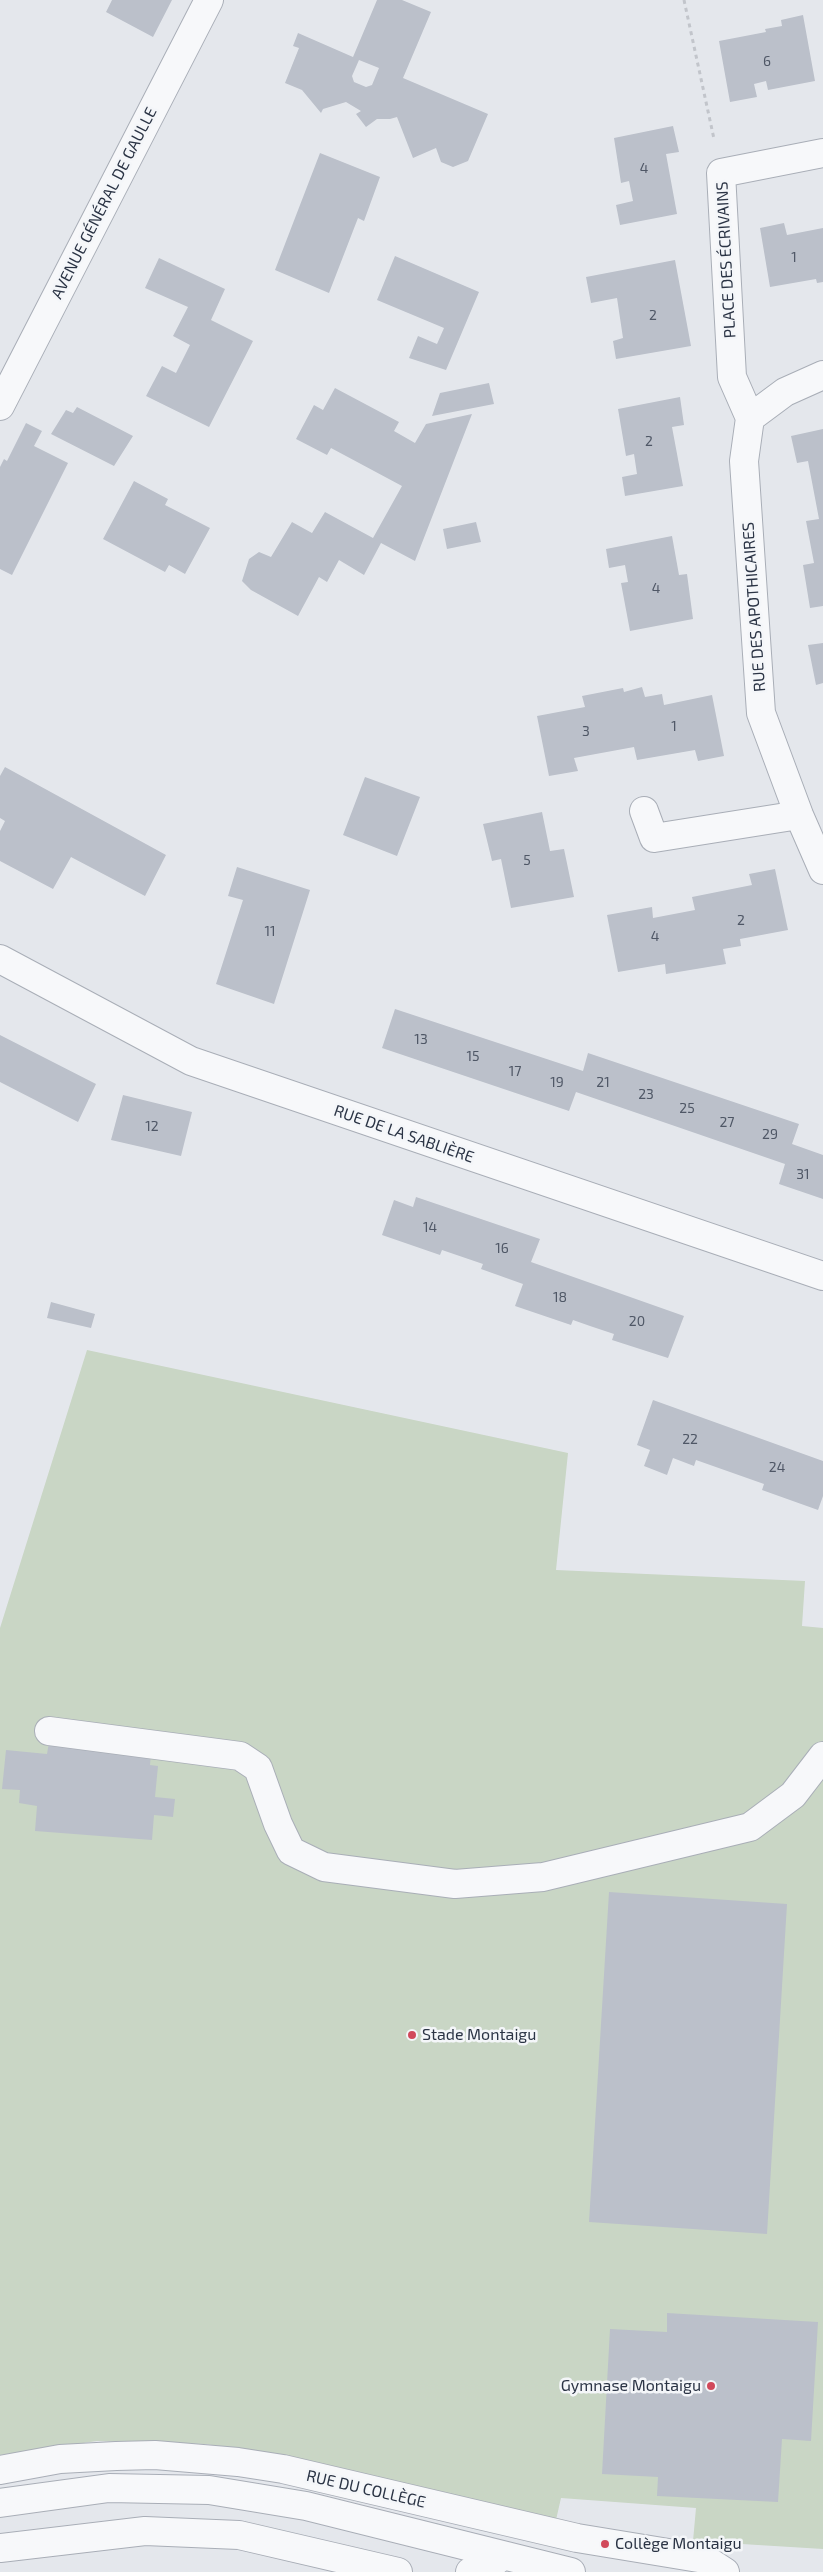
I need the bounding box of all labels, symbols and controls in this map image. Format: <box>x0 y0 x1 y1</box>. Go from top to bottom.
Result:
house number: 6 <box>763 53 771 69</box>
street label: AVENUE GÉNÉRAL DE GAULLE <box>47 104 161 302</box>
house number: 4 <box>640 160 648 176</box>
street label: PLACE DES ÉCRIVAINS <box>712 181 740 339</box>
house number: 1 <box>791 249 797 265</box>
house number: 2 <box>649 307 657 323</box>
house number: 2 <box>645 433 653 449</box>
street label: RUE DES APOTHICAIRES <box>738 521 770 693</box>
house number: 4 <box>652 580 660 596</box>
house number: 1 <box>671 718 677 734</box>
house number: 3 <box>582 723 590 739</box>
house number: 5 <box>523 852 531 868</box>
house number: 2 <box>737 912 745 928</box>
house number: 11 <box>264 923 276 939</box>
house number: 4 <box>651 928 659 944</box>
house number: 13 <box>414 1031 428 1047</box>
house number: 15 <box>466 1048 480 1064</box>
house number: 17 <box>509 1063 521 1079</box>
house number: 19 <box>550 1074 564 1090</box>
house number: 21 <box>596 1074 610 1090</box>
house number: 23 <box>638 1086 654 1102</box>
house number: 25 <box>679 1100 695 1116</box>
street label: RUE DE LA SABLIÈRE <box>331 1101 477 1167</box>
house number: 27 <box>719 1114 735 1130</box>
house number: 12 <box>145 1118 159 1134</box>
house number: 29 <box>762 1126 778 1142</box>
house number: 31 <box>796 1166 810 1182</box>
house number: 14 <box>423 1219 437 1235</box>
house number: 16 <box>495 1240 509 1256</box>
house number: 18 <box>553 1289 567 1305</box>
house number: 20 <box>629 1313 645 1329</box>
house number: 22 <box>682 1431 698 1447</box>
house number: 24 <box>769 1459 785 1475</box>
place label: Stade Montaigu <box>422 2025 536 2045</box>
marker: Stade Montaigu <box>406 2029 418 2041</box>
place label: Gymnase Montaigu <box>561 2376 701 2396</box>
marker: Gymnase Montaigu <box>705 2380 717 2392</box>
street label: RUE DU COLLÈGE <box>304 2466 428 2512</box>
place label: Collège Montaigu <box>615 2534 742 2554</box>
marker: Collège Montaigu <box>599 2538 611 2550</box>

